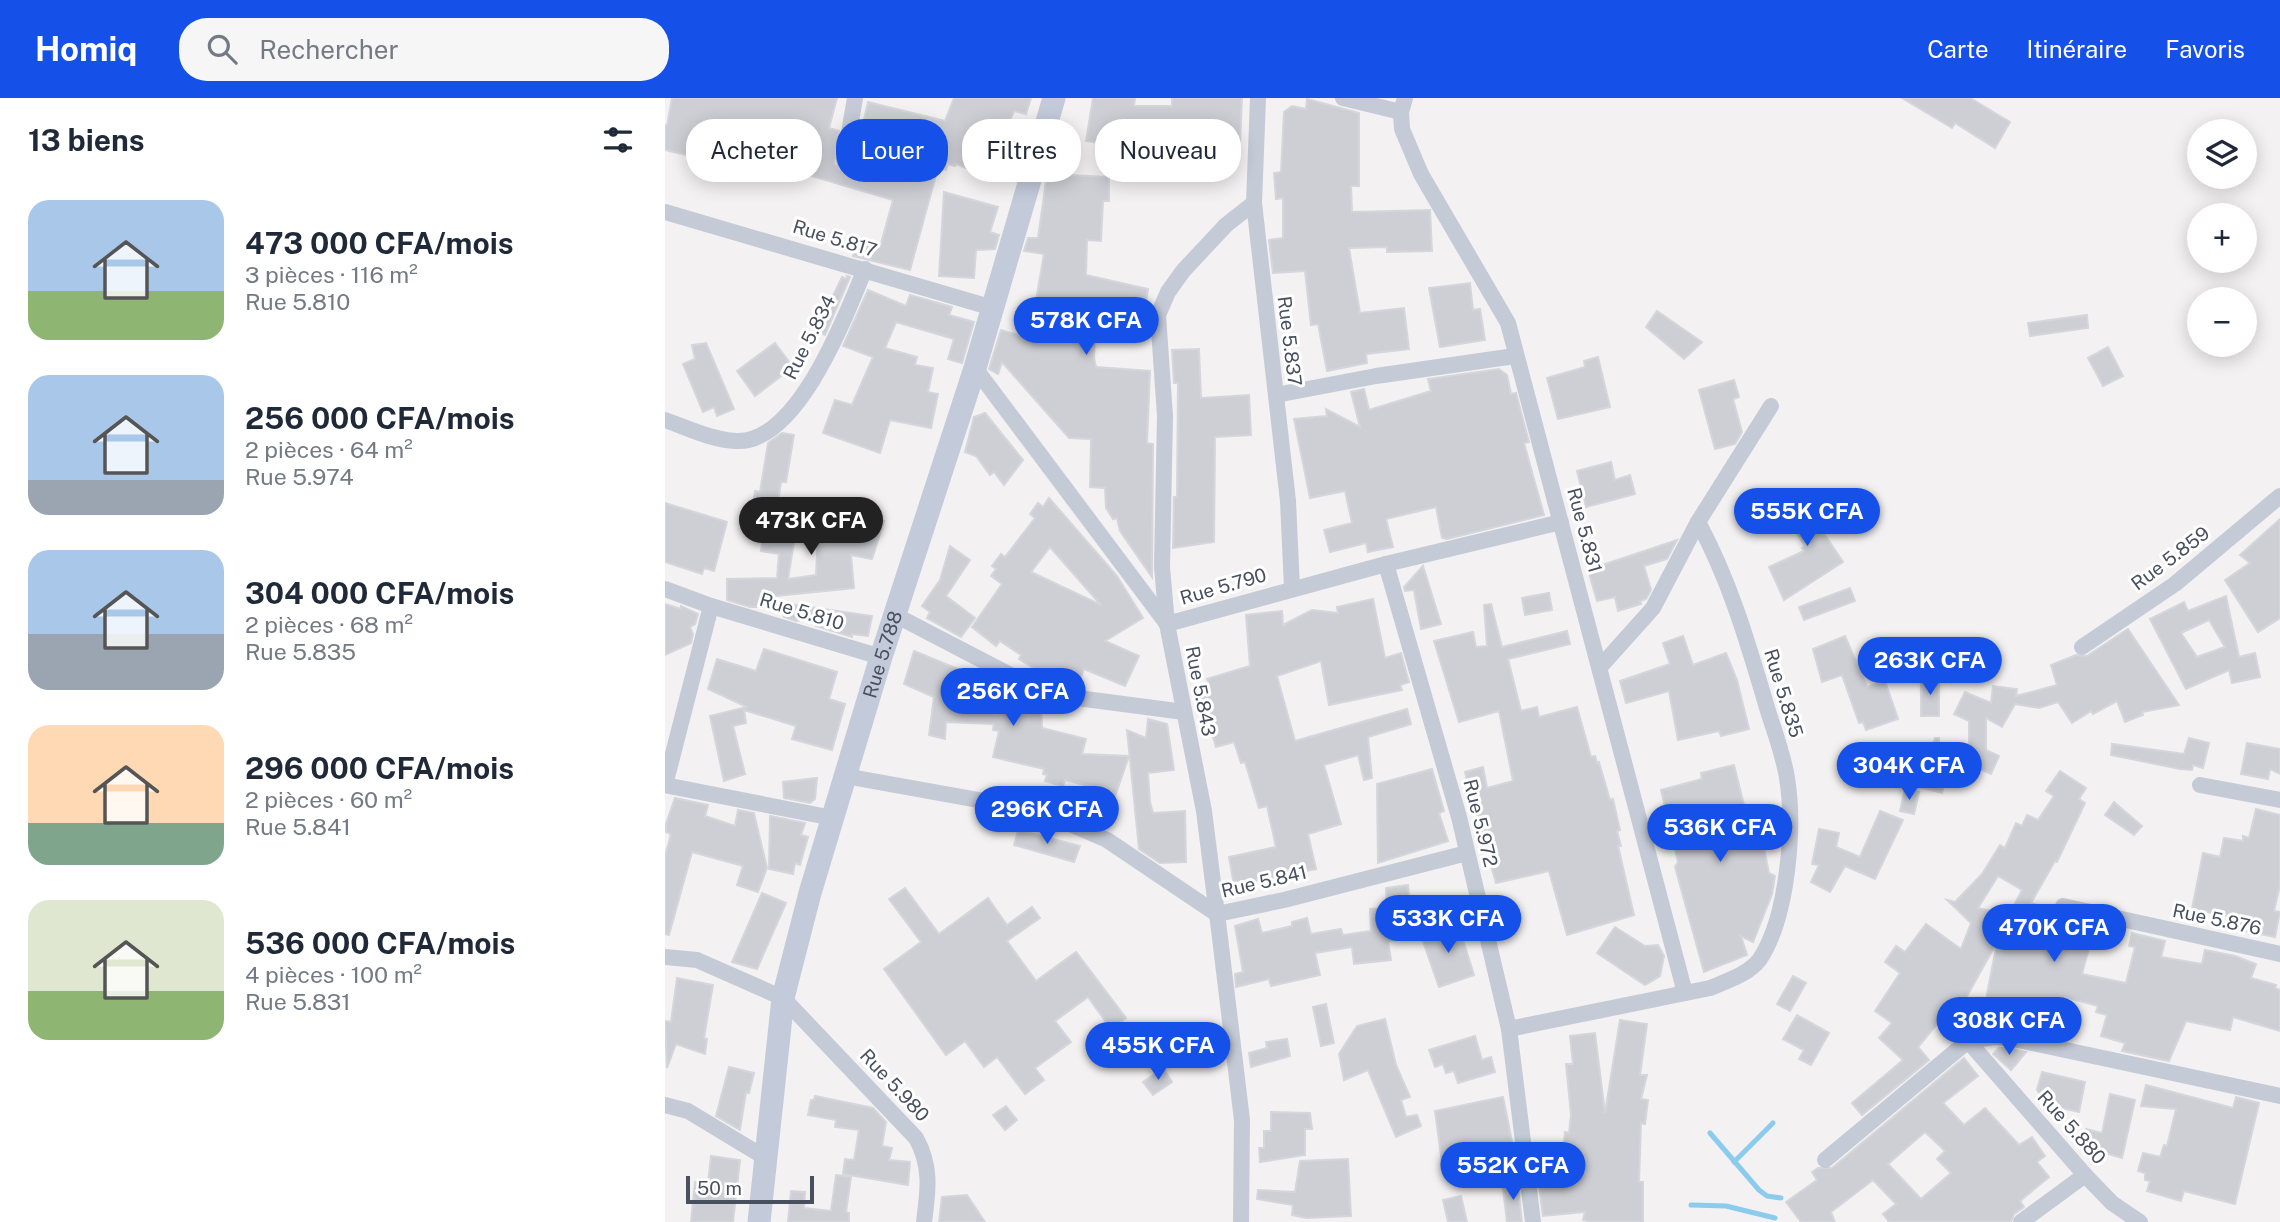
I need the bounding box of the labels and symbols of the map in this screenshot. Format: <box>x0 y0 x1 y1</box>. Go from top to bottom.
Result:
street label: Rue 5.817 <box>790 215 880 261</box>
street label: Rue 5.834 <box>778 291 840 383</box>
street label: Rue 5.837 <box>1274 295 1306 387</box>
pin: 578K CFA <box>1014 298 1158 357</box>
street label: Rue 5.831 <box>1563 485 1607 575</box>
pin: 555K CFA <box>1735 489 1879 548</box>
pin: 473K CFA <box>739 498 883 557</box>
street label: Rue 5.859 <box>2127 522 2213 594</box>
street label: Rue 5.790 <box>1177 563 1269 609</box>
street label: Rue 5.810 <box>757 588 847 634</box>
street label: Rue 5.788 <box>858 608 906 701</box>
pin: 263K CFA <box>1858 638 2002 697</box>
street label: Rue 5.843 <box>1181 644 1221 738</box>
street label: Rue 5.835 <box>1760 646 1808 740</box>
pin: 256K CFA <box>941 668 1085 728</box>
pin: 304K CFA <box>1837 742 1981 802</box>
street label: Rue 5.972 <box>1459 777 1503 869</box>
pin: 296K CFA <box>975 786 1119 846</box>
pin: 536K CFA <box>1648 804 1792 864</box>
street label: Rue 5.841 <box>1219 860 1309 902</box>
pin: 533K CFA <box>1376 896 1520 955</box>
street label: Rue 5.876 <box>2171 899 2263 939</box>
pin: 470K CFA <box>1982 904 2126 964</box>
pin: 308K CFA <box>1937 998 2081 1057</box>
pin: 455K CFA <box>1086 1023 1230 1082</box>
street label: Rue 5.980 <box>856 1044 934 1126</box>
street label: Rue 5.880 <box>2033 1086 2111 1168</box>
pin: 552K CFA <box>1441 1142 1585 1202</box>
scale bar <box>686 1173 814 1205</box>

